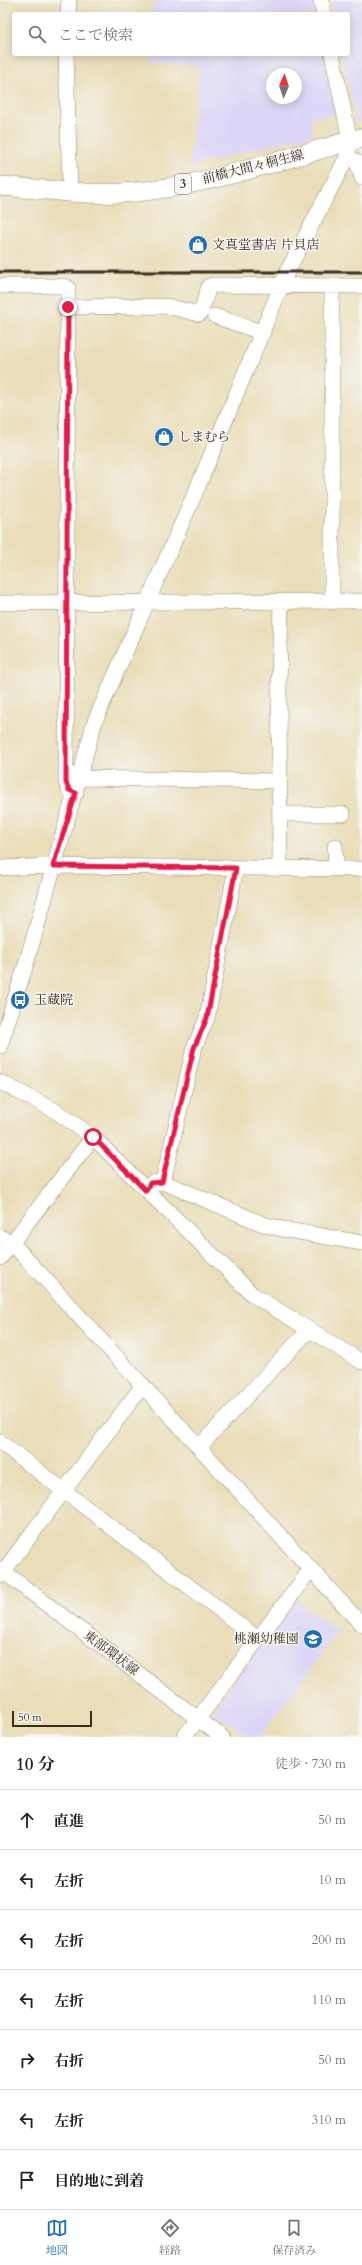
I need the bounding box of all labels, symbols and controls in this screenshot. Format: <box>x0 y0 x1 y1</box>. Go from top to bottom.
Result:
search box <box>12 12 350 56</box>
icon: search <box>26 23 48 45</box>
text: ここで検索 <box>58 25 133 45</box>
north arrow <box>266 68 302 104</box>
street label: 前橋大間々桐生線 <box>200 146 306 188</box>
road number: 3 <box>175 174 191 194</box>
shop icon: 文真堂書店 片貝店 <box>187 234 209 256</box>
place label: 文真堂書店 片貝店 <box>212 236 320 254</box>
route end <box>59 298 77 316</box>
shop icon: しまむら <box>153 426 175 448</box>
place label: しまむら <box>178 428 230 446</box>
bus stop icon: 玉蔵院 <box>9 989 31 1011</box>
place label: 玉蔵院 <box>34 991 73 1009</box>
route start <box>84 1128 102 1146</box>
street label: 東部環状線 <box>80 1626 142 1680</box>
school or university icon: 桃瀬幼稚園 <box>302 1628 324 1650</box>
place label: 桃瀬幼稚園 <box>234 1630 299 1648</box>
scale bar <box>12 1709 92 1728</box>
text: 50 m <box>18 1710 42 1725</box>
text: 10 分 <box>16 1753 55 1776</box>
text: 徒歩 · 730 m <box>275 1755 346 1773</box>
icon: ahead <box>16 1809 38 1831</box>
text: 直進 <box>54 1811 84 1831</box>
text: 50 m <box>318 1811 346 1829</box>
icon: left <box>16 1869 38 1891</box>
text: 左折 <box>54 1871 84 1891</box>
text: 10 m <box>318 1871 346 1889</box>
icon: left <box>16 1929 38 1951</box>
text: 左折 <box>54 1931 84 1951</box>
text: 200 m <box>312 1931 346 1949</box>
icon: left <box>16 1989 38 2011</box>
text: 左折 <box>54 1991 84 2011</box>
text: 110 m <box>312 1991 346 2009</box>
icon: right <box>16 2049 38 2071</box>
text: 右折 <box>54 2051 84 2071</box>
text: 50 m <box>318 2051 346 2069</box>
icon: left <box>16 2109 38 2131</box>
text: 左折 <box>54 2111 84 2131</box>
text: 310 m <box>312 2111 346 2129</box>
icon: arrive <box>16 2169 38 2191</box>
text: 目的地に到着 <box>54 2171 144 2191</box>
tab: 地図 <box>46 2217 68 2258</box>
tab: 経路 <box>159 2217 181 2258</box>
tab: 保存済み <box>272 2217 316 2258</box>

